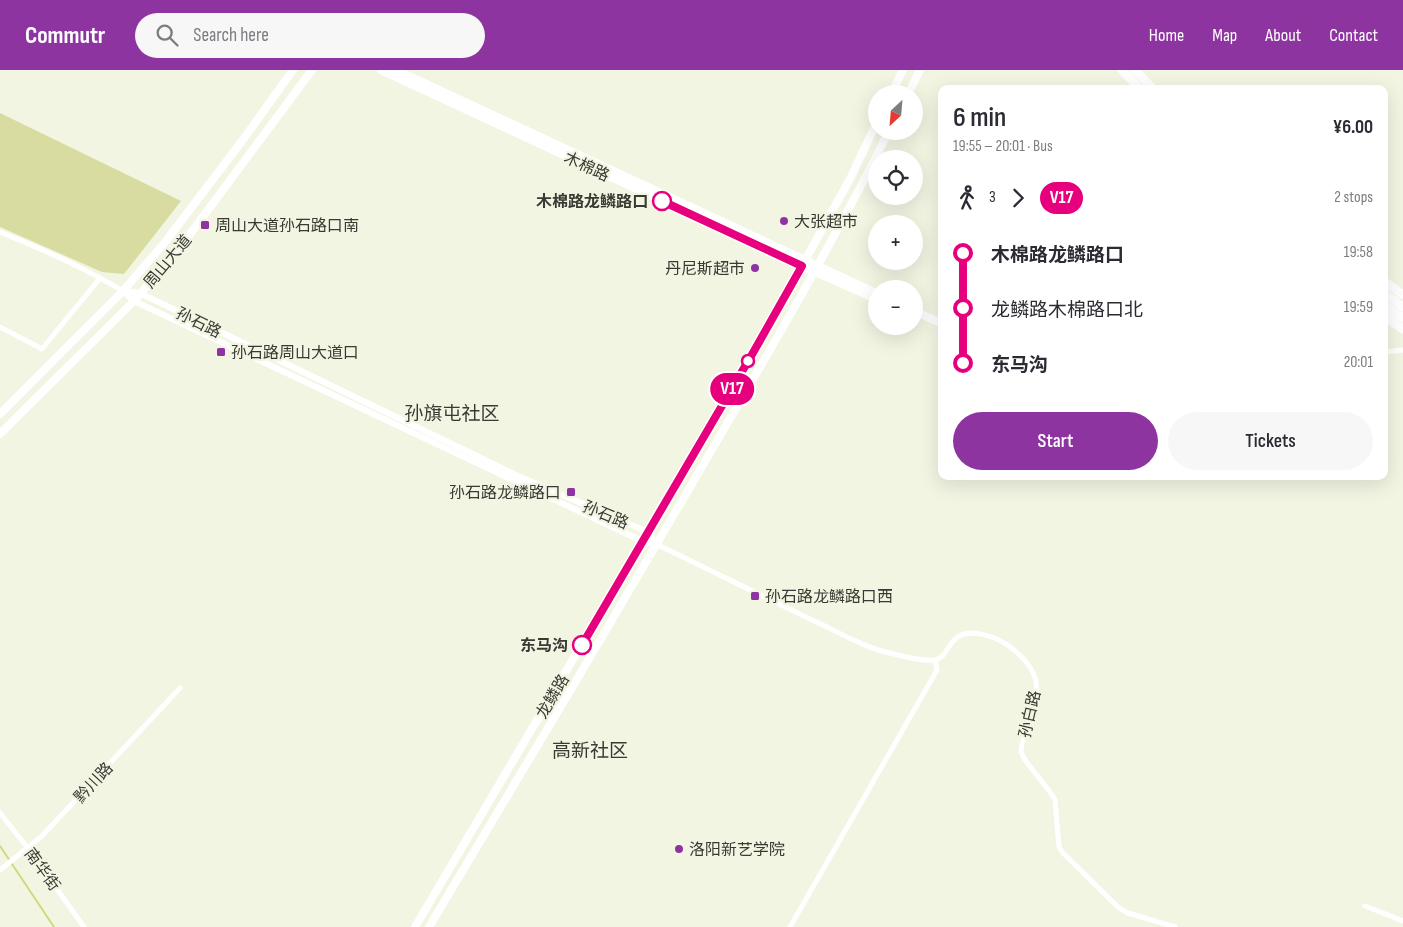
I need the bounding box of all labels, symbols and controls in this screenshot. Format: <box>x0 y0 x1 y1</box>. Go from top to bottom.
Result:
search box <box>135 13 485 58</box>
text: Commutr <box>25 21 105 50</box>
icon: search <box>153 21 181 49</box>
text: Search here <box>193 24 269 47</box>
text: Home <box>1149 25 1184 46</box>
text: Map <box>1212 25 1237 46</box>
text: About <box>1265 25 1301 46</box>
text: Contact <box>1329 25 1378 46</box>
north arrow <box>868 85 922 140</box>
map controls <box>868 85 923 335</box>
text: 6 min <box>953 101 1006 134</box>
text: ¥6.00 <box>1333 116 1373 139</box>
text: 19:55 – 20:01 · Bus <box>953 137 1053 156</box>
street label: 木棉路 <box>561 149 612 186</box>
button: locate <box>868 150 923 205</box>
icon: walk <box>953 184 981 212</box>
icon: forward <box>1004 184 1032 212</box>
text: V17 <box>1050 187 1073 208</box>
text: 3 <box>989 188 996 207</box>
text: 2 stops <box>1334 188 1373 207</box>
marker: 木棉路龙鳞路口 <box>652 191 672 211</box>
place label: 木棉路龙鳞路口 <box>536 192 648 212</box>
place label: 大张超市 <box>794 213 858 232</box>
marker: 大张超市 <box>778 215 790 227</box>
button: + <box>868 215 923 270</box>
place label: 周山大道孙石路口南 <box>215 217 359 236</box>
marker: 周山大道孙石路口南 <box>199 219 211 231</box>
street label: 周山大道 <box>140 231 196 293</box>
text: 19:58 <box>1344 243 1373 262</box>
text: 木棉路龙鳞路口 <box>991 244 1124 267</box>
place label: 丹尼斯超市 <box>665 260 745 279</box>
marker: 丹尼斯超市 <box>749 262 761 274</box>
button: − <box>868 280 923 335</box>
text: 19:59 <box>1344 298 1373 317</box>
text: 龙鳞路木棉路口北 <box>991 299 1143 322</box>
street label: 孙石路 <box>173 304 224 342</box>
place label: 孙石路周山大道口 <box>231 344 359 363</box>
marker: 孙石路周山大道口 <box>215 346 227 358</box>
text: 20:01 <box>1344 353 1373 372</box>
unlabelled marker <box>741 354 755 368</box>
text: 东马沟 <box>991 354 1048 377</box>
line badge: V17 <box>703 373 761 405</box>
text: V17 <box>720 378 744 399</box>
district label: 孙旗屯社区 <box>404 403 500 426</box>
button: Start <box>953 412 1158 470</box>
button: Tickets <box>1168 412 1373 470</box>
place label: 孙石路龙鳞路口 <box>449 484 561 503</box>
marker: 孙石路龙鳞路口 <box>565 486 577 498</box>
street label: 孙石路 <box>580 497 631 534</box>
place label: 孙石路龙鳞路口西 <box>765 588 893 607</box>
marker: 孙石路龙鳞路口西 <box>749 590 761 602</box>
marker: 东马沟 <box>572 635 592 655</box>
place label: 东马沟 <box>520 637 568 656</box>
street label: 龙鳞路 <box>533 671 574 722</box>
street label: 孙白路 <box>1016 689 1045 740</box>
district label: 高新社区 <box>552 740 628 763</box>
street label: 黔川路 <box>71 759 117 807</box>
place label: 洛阳新艺学院 <box>689 841 785 860</box>
marker: 洛阳新艺学院 <box>673 843 685 855</box>
street label: 南华街 <box>20 845 64 895</box>

